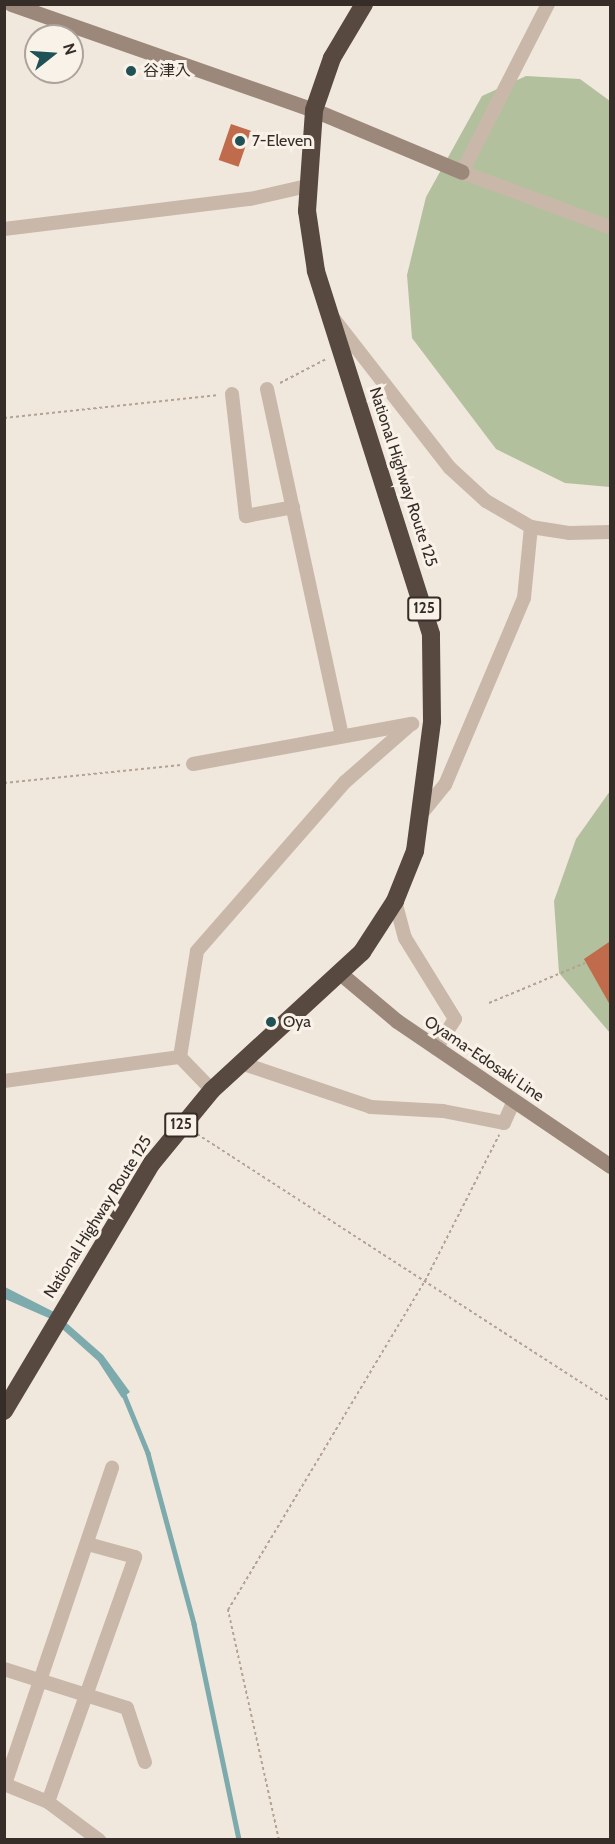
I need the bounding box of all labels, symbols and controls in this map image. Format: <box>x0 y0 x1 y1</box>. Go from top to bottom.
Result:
north arrow <box>24 24 84 84</box>
text: N <box>59 41 81 57</box>
place label: 谷津入 <box>143 61 191 81</box>
marker: 谷津入 <box>124 64 138 78</box>
place label: 7-Eleven <box>252 131 312 151</box>
marker: 7-Eleven <box>233 134 247 148</box>
street label: National Highway Route 125 <box>365 385 441 569</box>
road number: 125 <box>406 597 442 621</box>
place label: Oya <box>283 1012 311 1032</box>
street label: Oyama-Edosaki Line <box>421 1012 547 1106</box>
marker: Oya <box>264 1015 278 1029</box>
road number: 125 <box>163 1113 199 1137</box>
street label: National Highway Route 125 <box>40 1132 156 1302</box>

